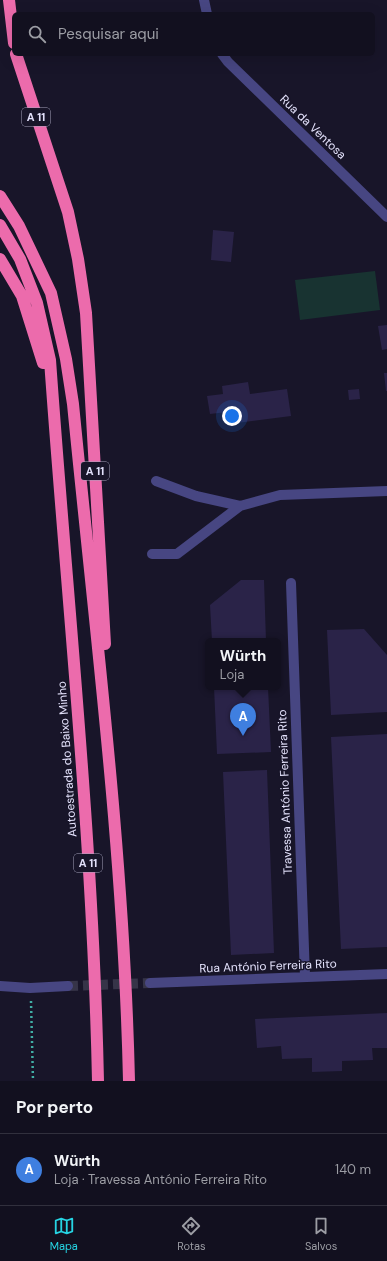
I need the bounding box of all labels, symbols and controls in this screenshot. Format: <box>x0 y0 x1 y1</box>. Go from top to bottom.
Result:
search box <box>12 12 375 56</box>
icon: search <box>26 23 48 45</box>
text: Pesquisar aqui <box>58 24 159 44</box>
street label: Rua da Ventosa <box>276 91 350 163</box>
road number: A 11 <box>22 108 50 126</box>
your location <box>222 406 242 426</box>
road number: A 11 <box>81 462 109 480</box>
popup <box>205 638 281 690</box>
text: Würth <box>220 646 266 666</box>
text: Loja <box>220 666 244 683</box>
street label: Autoestrada do Baixo Minho <box>54 681 80 837</box>
pin: A <box>230 703 256 736</box>
street label: Travessa António Ferreira Rito <box>274 709 296 875</box>
road number: A 11 <box>74 854 102 872</box>
street label: Rua António Ferreira Rito <box>199 956 337 976</box>
text: Por perto <box>16 1096 93 1118</box>
text: Würth <box>54 1151 100 1171</box>
text: A <box>24 1161 34 1178</box>
text: 140 m <box>335 1161 371 1178</box>
text: Loja · Travessa António Ferreira Rito <box>54 1171 267 1188</box>
tab: Mapa <box>50 1215 78 1253</box>
tab: Rotas <box>177 1215 206 1253</box>
tab: Salvos <box>305 1215 337 1253</box>

